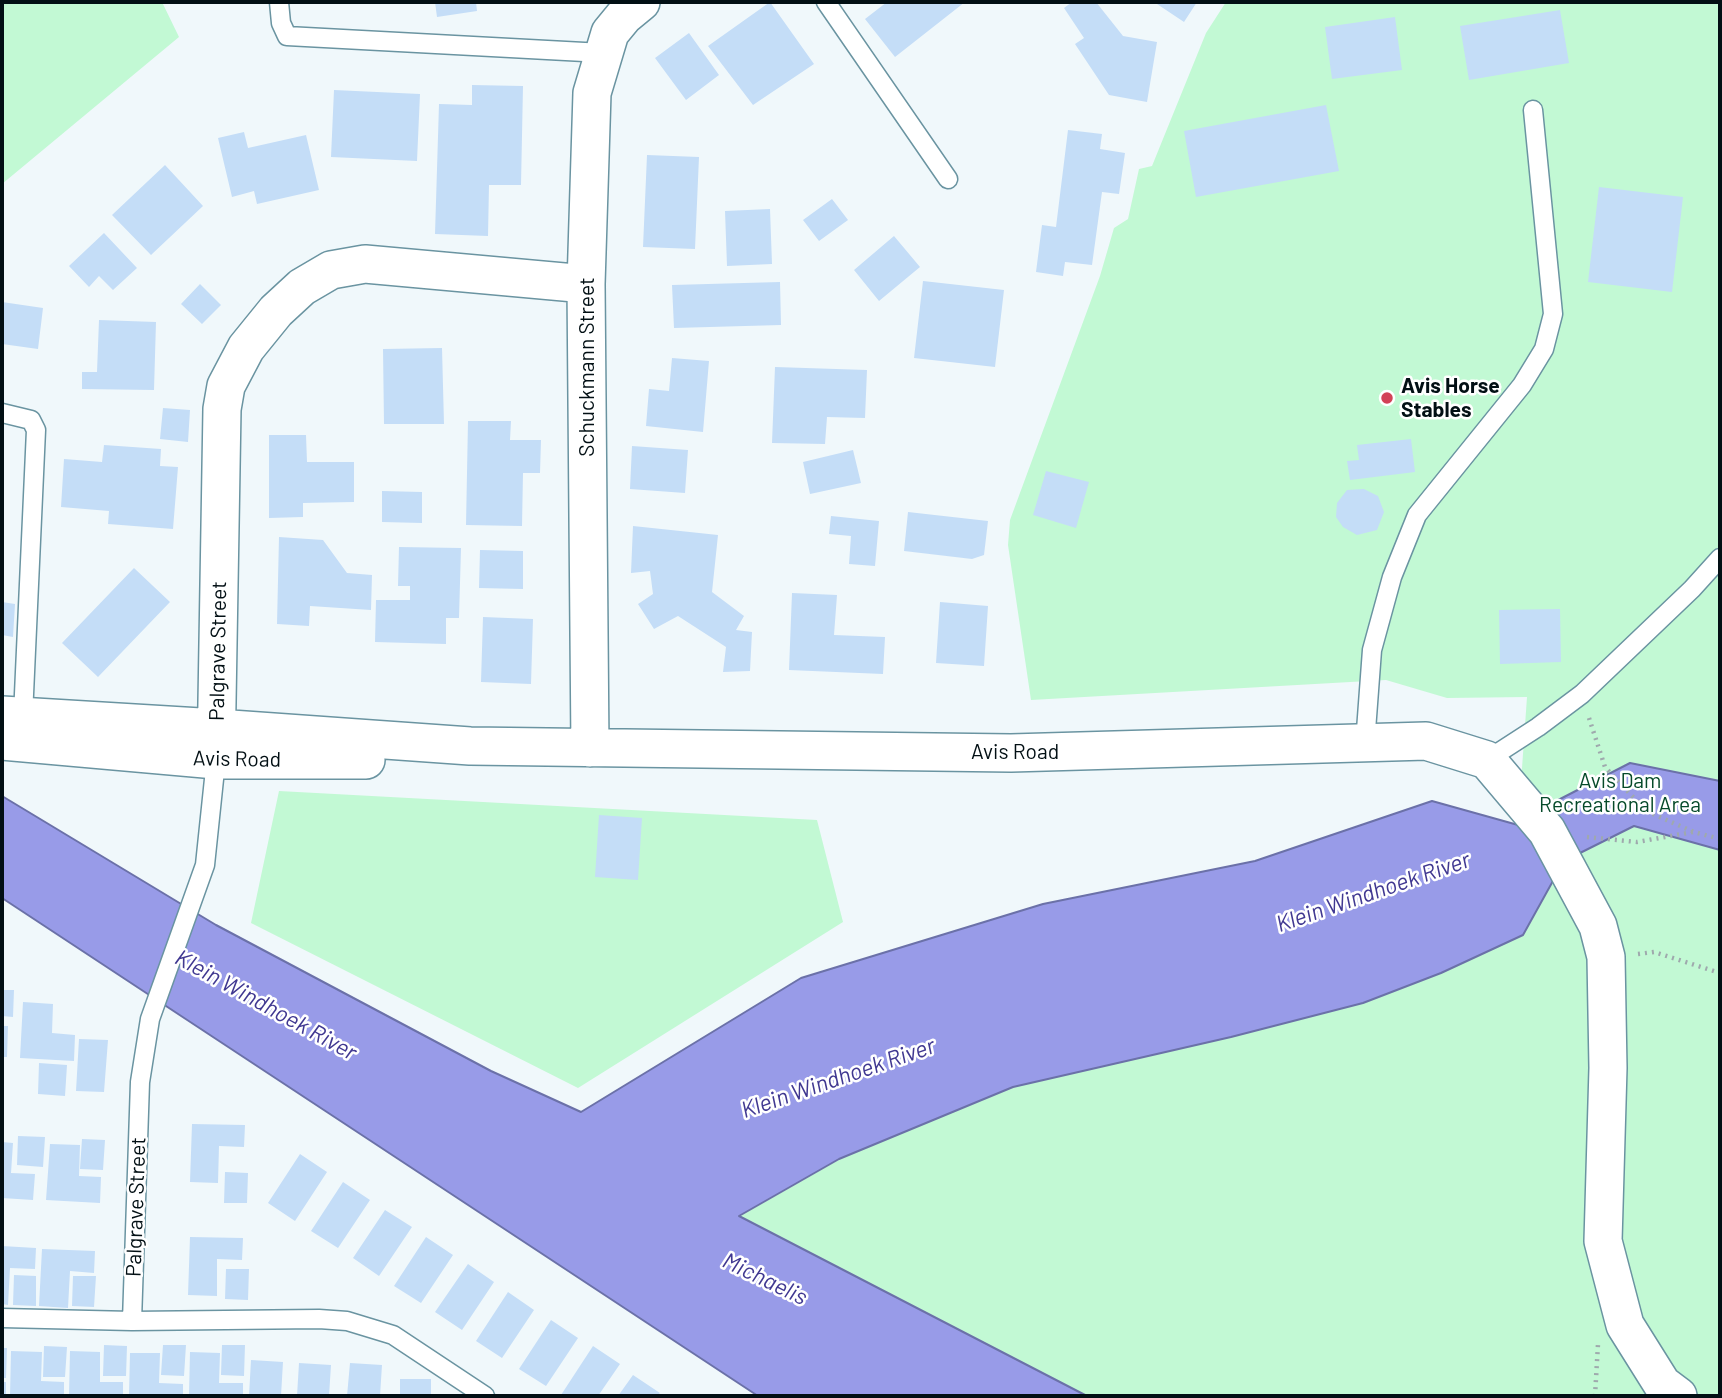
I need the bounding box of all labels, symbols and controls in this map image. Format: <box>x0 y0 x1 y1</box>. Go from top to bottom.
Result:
street label: Schuckmann Street <box>574 277 600 457</box>
place label: Avis Horse Stables <box>1401 373 1500 423</box>
marker: Avis Horse Stables <box>1379 390 1395 406</box>
street label: Palgrave Street <box>204 581 232 721</box>
street label: Avis Road <box>971 739 1059 765</box>
street label: Avis Road <box>193 746 281 772</box>
park label: Avis Dam Recreational Area <box>1539 768 1701 818</box>
water label: Klein Windhoek River <box>1272 846 1474 938</box>
water label: Klein Windhoek River <box>170 944 362 1066</box>
water label: Klein Windhoek River <box>737 1032 939 1124</box>
street label: Palgrave Street <box>121 1137 151 1277</box>
water label: Michaelis <box>718 1247 812 1311</box>

